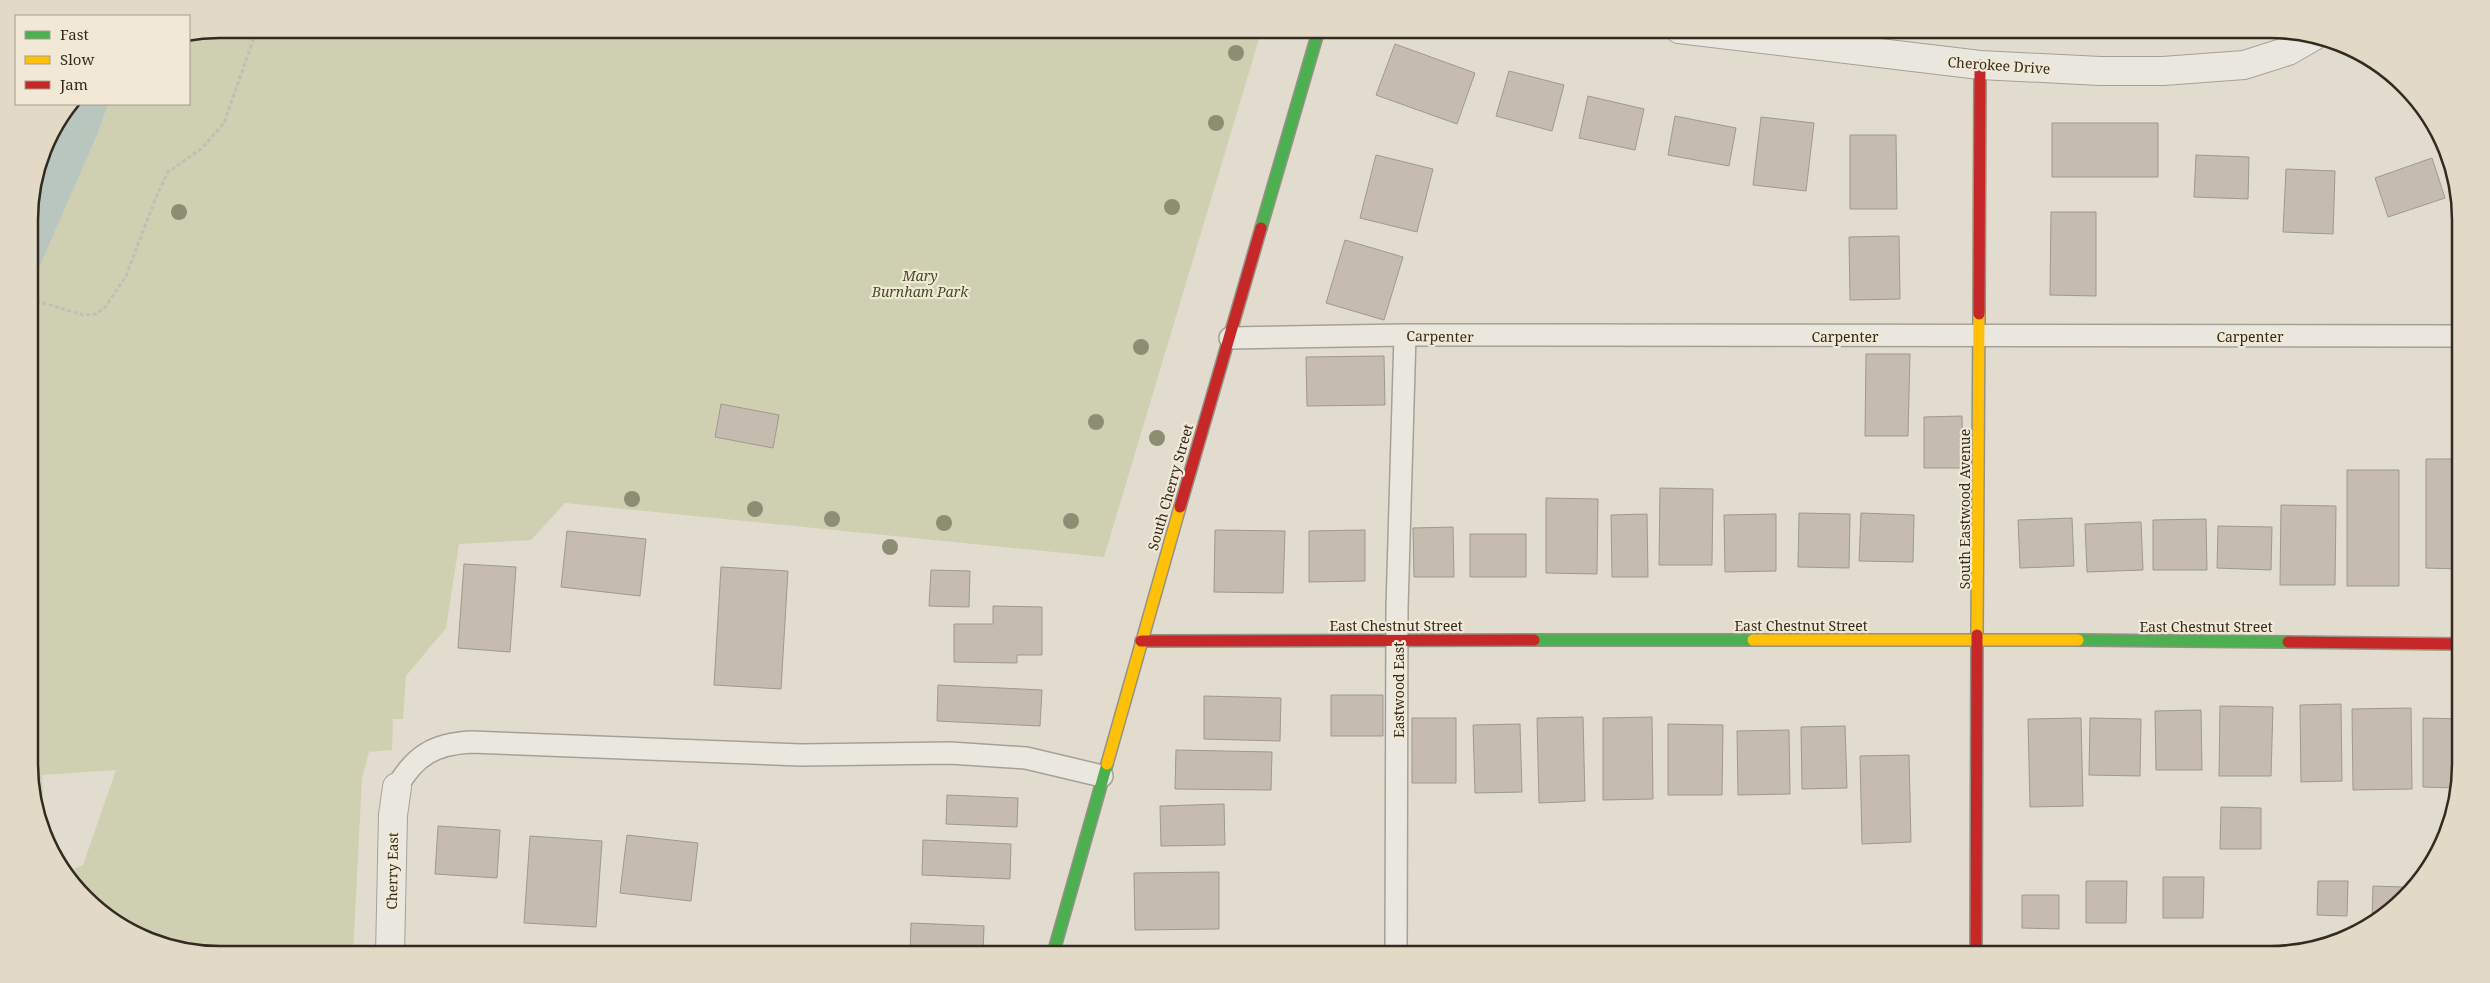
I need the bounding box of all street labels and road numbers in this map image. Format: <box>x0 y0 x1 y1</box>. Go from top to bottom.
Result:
street label: Cherokee Drive <box>1947 52 2051 78</box>
street label: Carpenter <box>1406 326 1474 346</box>
street label: Carpenter <box>1811 327 1879 346</box>
street label: Carpenter <box>2216 327 2284 346</box>
street label: South Cherry Street <box>1143 421 1197 552</box>
street label: South Eastwood Avenue <box>1955 429 1974 589</box>
street label: East Chestnut Street <box>1329 616 1463 635</box>
street label: East Chestnut Street <box>1734 616 1868 635</box>
street label: East Chestnut Street <box>2139 617 2273 636</box>
street label: Eastwood East <box>1389 642 1408 738</box>
street label: Cherry East <box>382 832 402 910</box>

